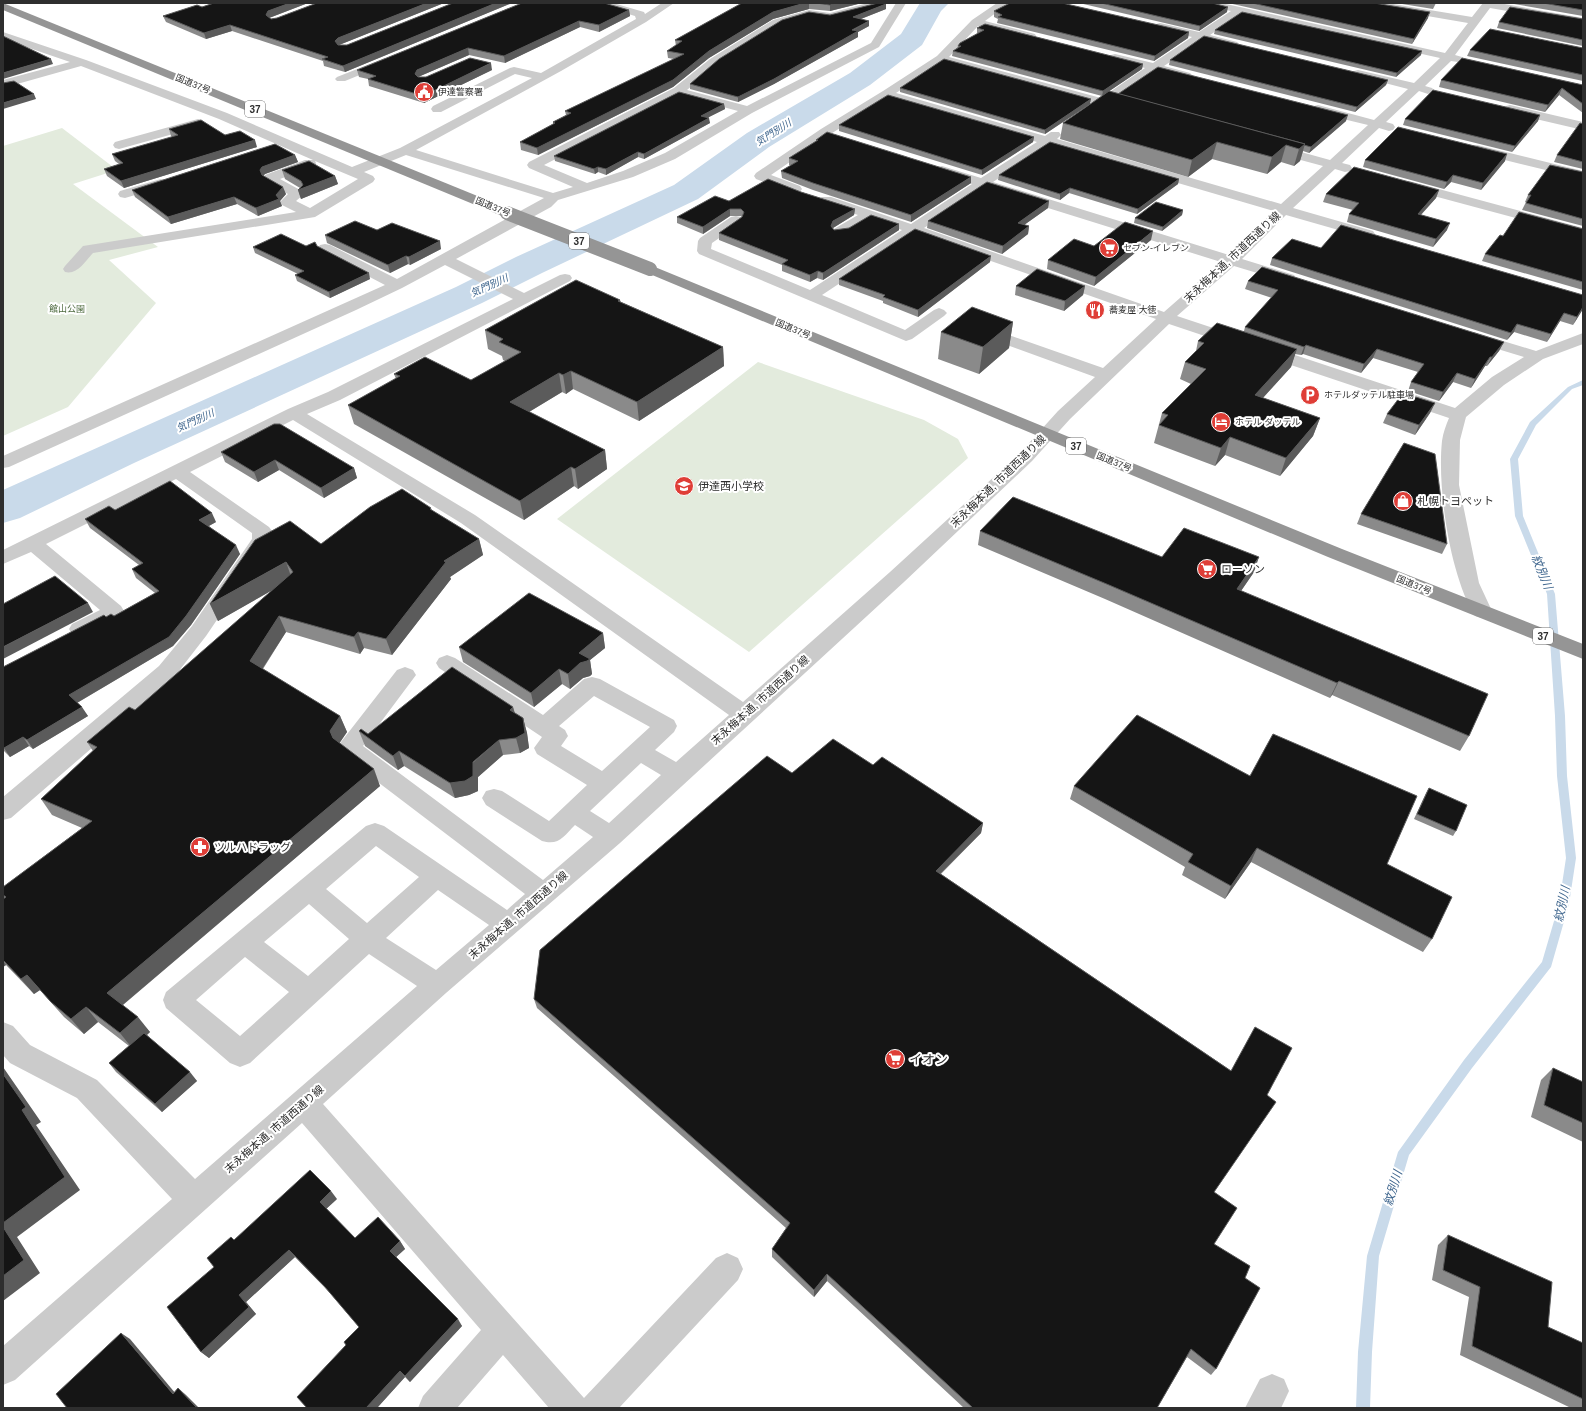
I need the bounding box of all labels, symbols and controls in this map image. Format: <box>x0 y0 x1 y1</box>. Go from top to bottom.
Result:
street label: 国道37号 <box>174 72 212 96</box>
public building icon: 伊達警察署 <box>413 81 435 103</box>
place label: 伊達警察署 <box>437 87 483 97</box>
road number: 37 <box>245 101 265 117</box>
water label: 気門別川 <box>753 117 794 148</box>
street label: 国道37号 <box>474 195 512 219</box>
street label: 末永梅本通, 市道西通り線 <box>1181 209 1283 305</box>
road number: 37 <box>569 233 589 249</box>
supermarket icon: セブン-イレブン <box>1098 237 1120 259</box>
place label: セブン-イレブン <box>1123 243 1189 253</box>
water label: 気門別川 <box>469 272 511 299</box>
restaurant icon: 蕎麦屋 大徳 <box>1084 299 1106 321</box>
park label: 館山公園 <box>49 304 85 314</box>
place label: 蕎麦屋 大徳 <box>1109 305 1157 315</box>
street label: 国道37号 <box>774 317 812 341</box>
parking icon: ホテルダッテル駐車場 <box>1299 384 1321 406</box>
place label: ホテルダッテル駐車場 <box>1324 390 1414 400</box>
water label: 気門別川 <box>175 407 217 434</box>
hotel icon: ホテル ダッテル <box>1210 411 1232 433</box>
place label: ホテル ダッテル <box>1235 417 1301 427</box>
street label: 末永梅本通, 市道西通り線 <box>948 433 1048 529</box>
road number: 37 <box>1066 438 1086 454</box>
street label: 国道37号 <box>1095 450 1133 474</box>
school or university icon: 伊達西小学校 <box>673 475 695 497</box>
place label: 伊達西小学校 <box>698 480 764 492</box>
shop icon: 札幌トヨペット <box>1392 490 1414 512</box>
place label: 札幌トヨペット <box>1417 495 1494 507</box>
water label: 紋別川 <box>1529 553 1556 593</box>
supermarket icon: ローソン <box>1196 558 1218 580</box>
place label: ローソン <box>1221 563 1265 575</box>
street label: 国道37号 <box>1395 573 1433 597</box>
road number: 37 <box>1533 628 1553 644</box>
street label: 末永梅本通, 市道西通り線 <box>709 653 811 747</box>
pharmacy icon: ツルハドラッグ <box>189 836 211 858</box>
place label: ツルハドラッグ <box>214 841 291 853</box>
street label: 末永梅本通, 市道西通り線 <box>466 869 570 961</box>
water label: 紋別川 <box>1551 883 1573 923</box>
supermarket icon: イオン <box>884 1048 906 1070</box>
place label: イオン <box>909 1052 948 1067</box>
street label: 末永梅本通, 市道西通り線 <box>222 1083 326 1175</box>
water label: 紋別川 <box>1381 1167 1406 1207</box>

